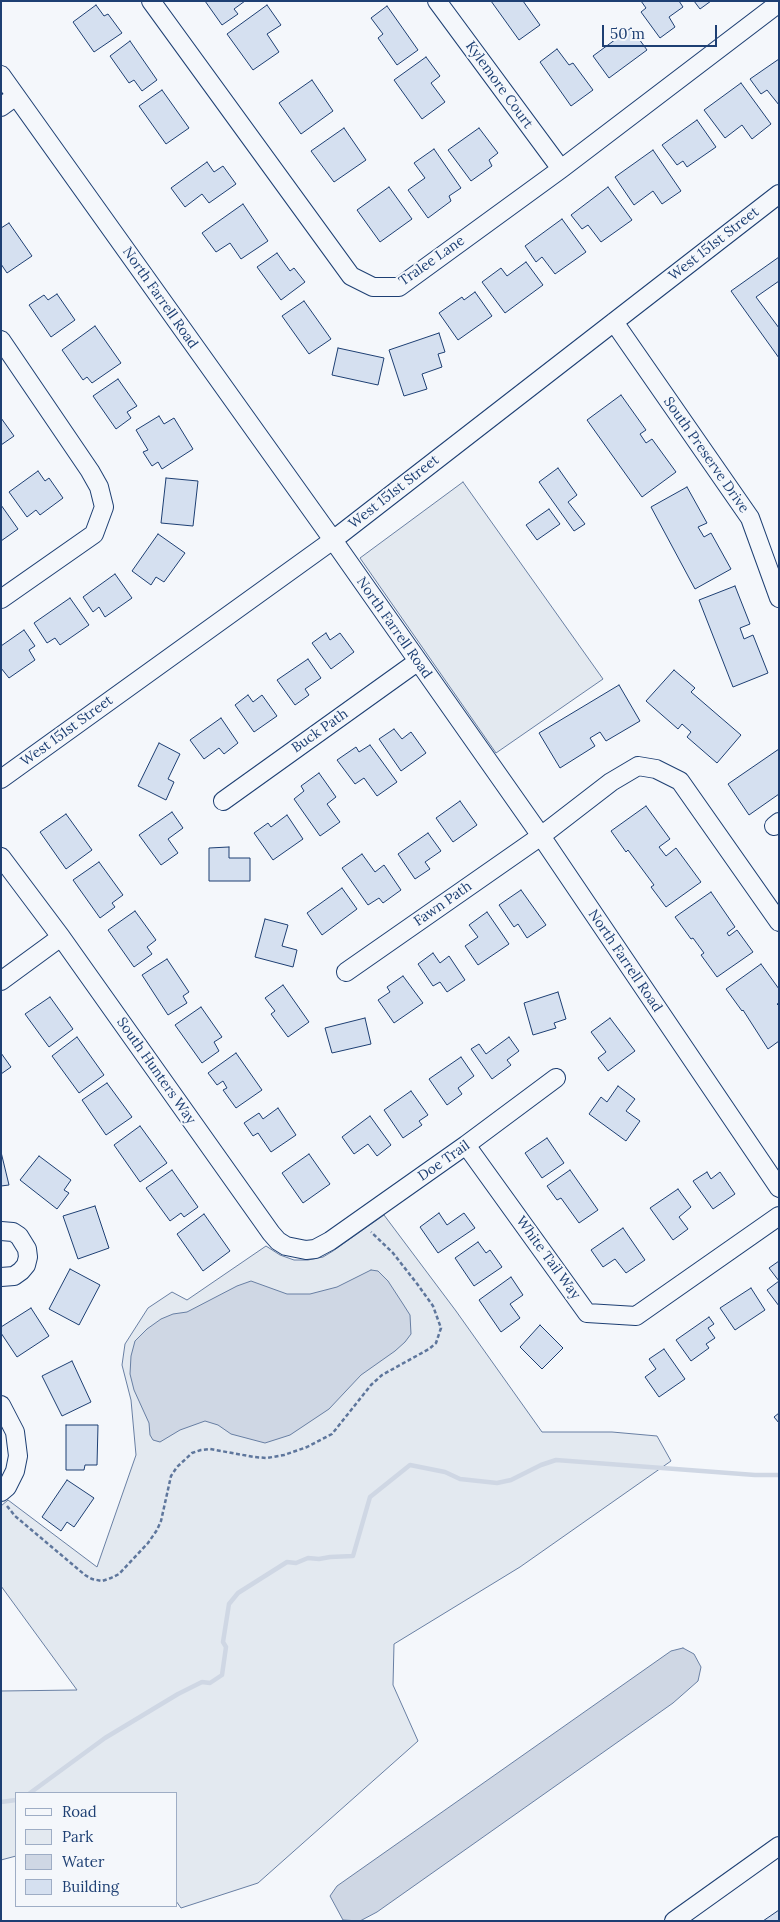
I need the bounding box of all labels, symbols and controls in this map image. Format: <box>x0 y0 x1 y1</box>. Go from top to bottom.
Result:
scale bar <box>605 15 720 47</box>
text: 50 m <box>610 24 645 43</box>
street label: Kylemore Court <box>462 38 536 132</box>
street label: West 151st Street <box>666 204 762 284</box>
street label: Tralee Lane <box>396 232 468 290</box>
street label: North Farrell Road <box>119 244 201 352</box>
street label: South Preserve Drive <box>660 394 752 516</box>
street label: West 151st Street <box>346 452 442 532</box>
street label: North Farrell Road <box>353 574 435 682</box>
street label: West 151st Street <box>18 692 116 770</box>
street label: Buck Path <box>289 705 351 757</box>
street label: Fawn Path <box>411 878 475 930</box>
street label: North Farrell Road <box>584 907 666 1015</box>
street label: South Hunters Way <box>113 1014 199 1128</box>
street label: Doe Trail <box>415 1137 473 1185</box>
street label: White Tail Way <box>512 1213 584 1303</box>
legend <box>15 1792 178 1907</box>
text: Road <box>62 1802 97 1821</box>
text: Park <box>62 1827 93 1846</box>
text: Water <box>62 1852 104 1871</box>
text: Building <box>62 1877 119 1896</box>

